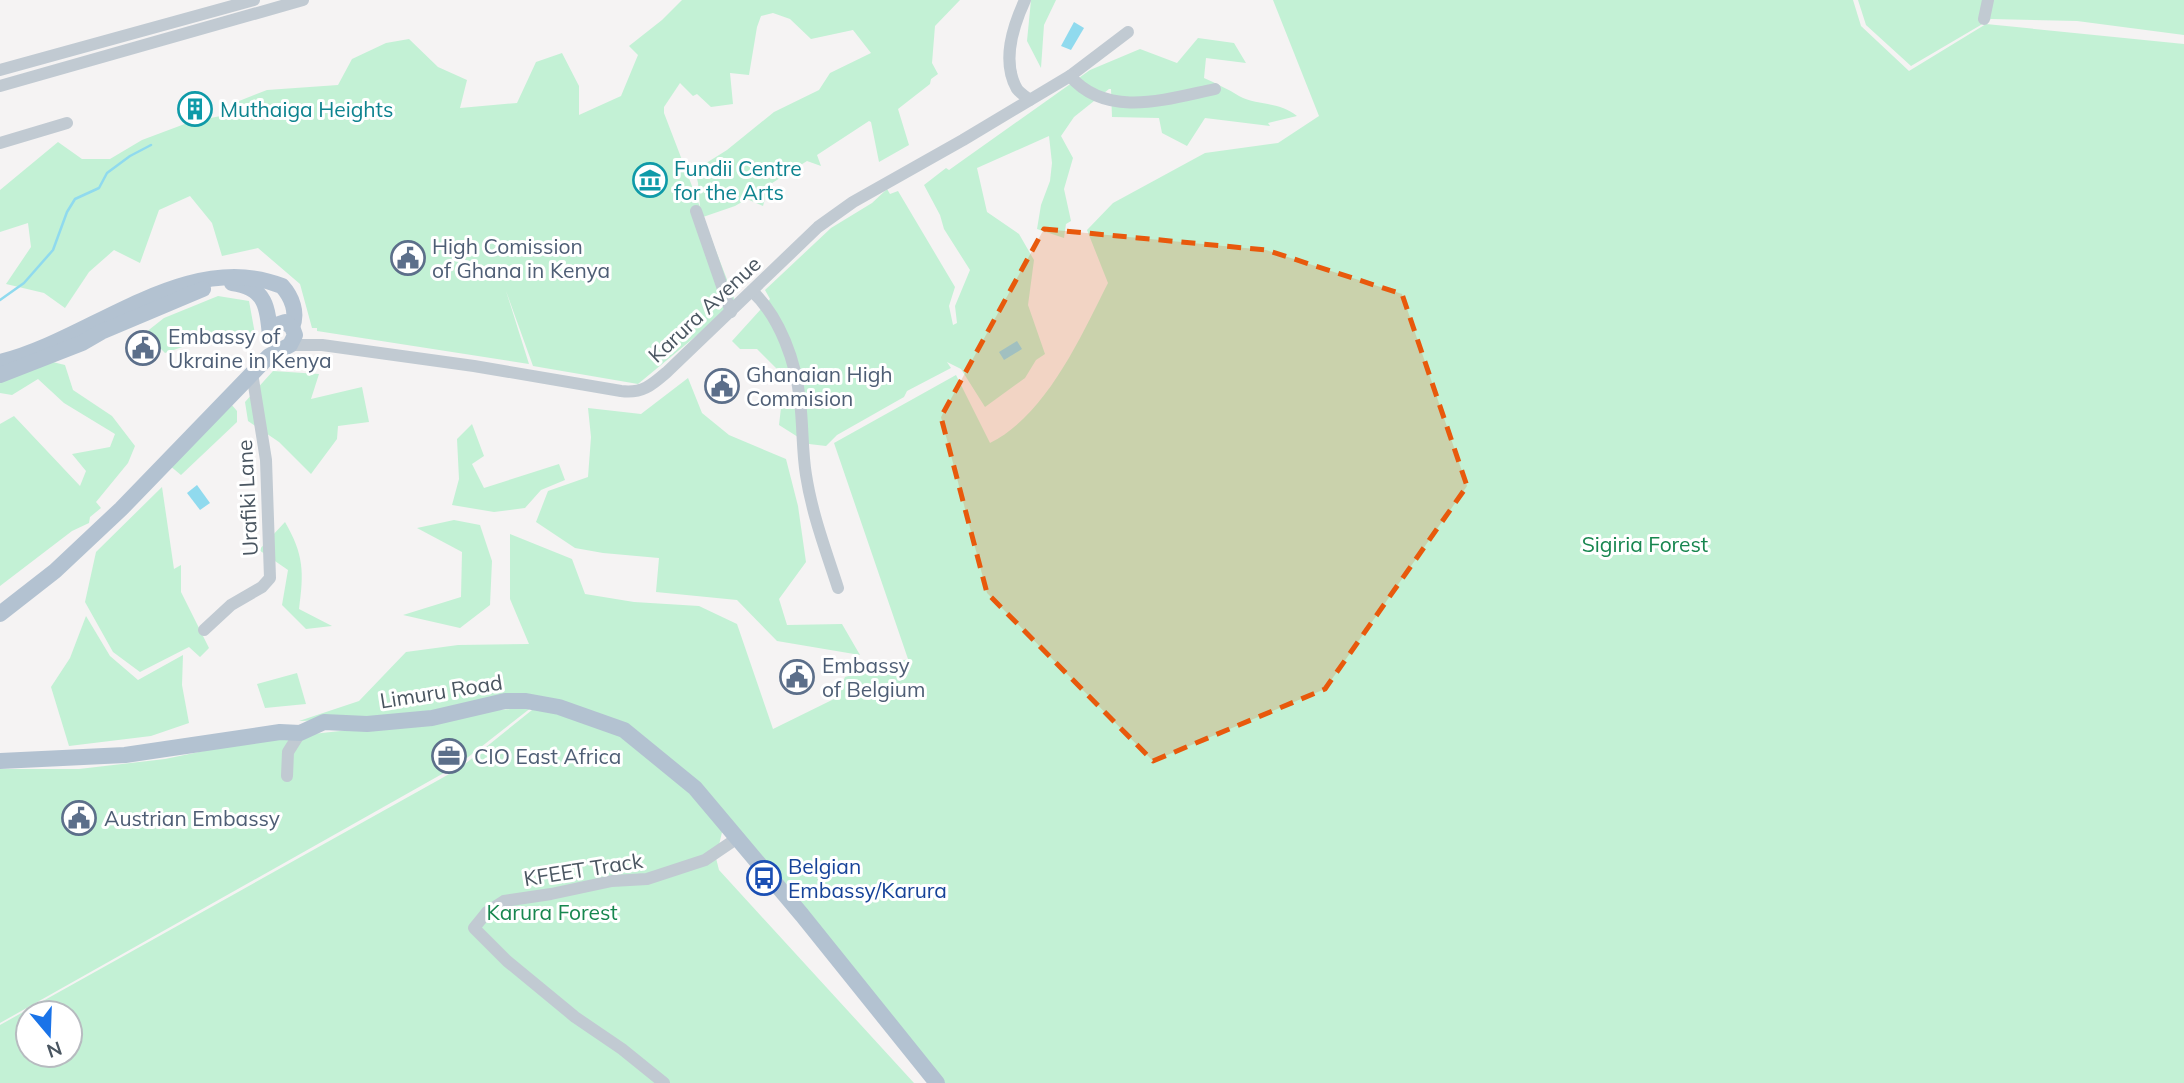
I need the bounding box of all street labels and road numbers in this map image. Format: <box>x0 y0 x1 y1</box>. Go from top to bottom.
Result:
street label: Karura Avenue <box>642 250 766 368</box>
street label: Urafiki Lane <box>231 439 263 557</box>
street label: Limuru Road <box>378 668 504 714</box>
street label: KFEET Track <box>522 847 645 891</box>

